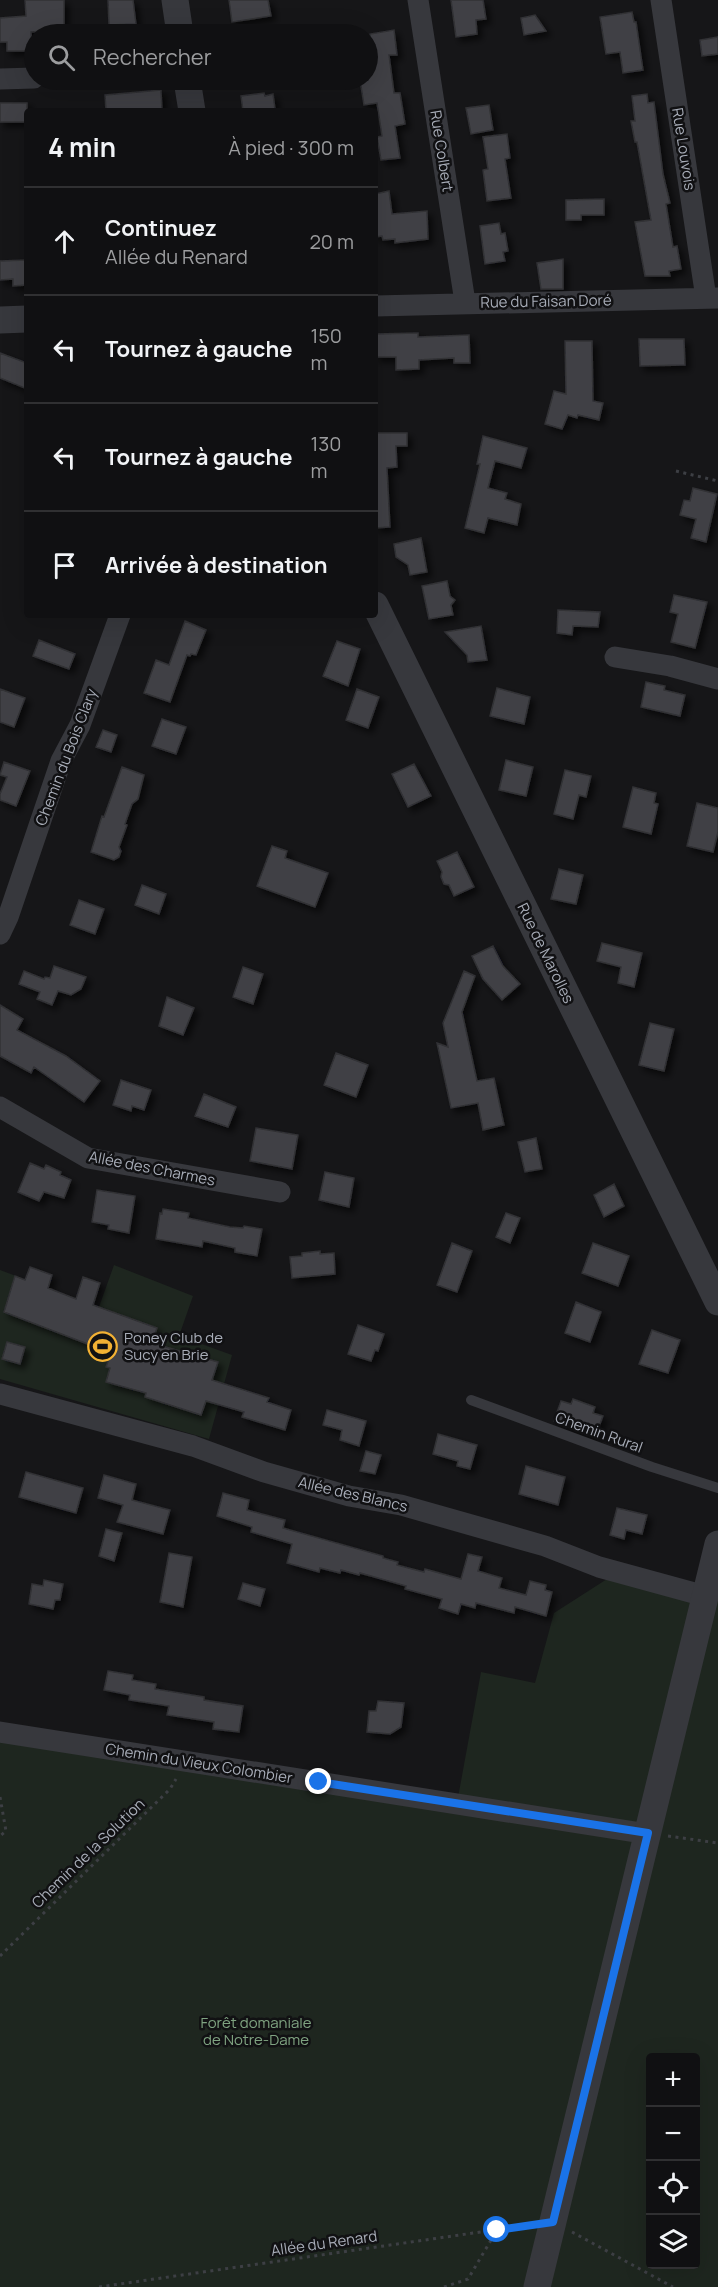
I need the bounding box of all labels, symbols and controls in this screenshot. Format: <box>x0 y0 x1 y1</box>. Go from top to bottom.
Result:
search box <box>24 24 378 90</box>
icon: search <box>45 41 78 74</box>
text: Rechercher <box>93 42 212 72</box>
street label: Rue Louvois <box>667 106 701 192</box>
street label: Rue Colbert <box>425 109 459 193</box>
text: 4 min <box>48 129 116 165</box>
text: À pied · 300 m <box>228 134 354 161</box>
text: Continuez <box>105 213 217 243</box>
icon: ahead <box>48 225 81 258</box>
text: 20 m <box>309 228 354 255</box>
text: Allée du Renard <box>105 243 248 270</box>
street label: Rue du Faisan Doré <box>480 289 612 313</box>
text: 150 m <box>310 322 342 376</box>
icon: left <box>48 333 81 366</box>
text: Tournez à gauche <box>105 334 292 364</box>
text: 130 m <box>310 430 341 484</box>
icon: left <box>48 441 81 474</box>
text: Tournez à gauche <box>105 442 292 472</box>
icon: arrive <box>48 549 81 582</box>
text: Arrivée à destination <box>105 550 328 580</box>
street label: Chemin du Bois Clary <box>30 685 102 829</box>
street label: Rue de Marolles <box>513 899 579 1007</box>
street label: Allée des Charmes <box>87 1145 217 1191</box>
place label: Poney Club de Sucy en Brie <box>124 1327 223 1365</box>
sports icon: Poney Club de Sucy en Brie <box>87 1330 119 1362</box>
street label: Chemin Rural <box>552 1406 646 1458</box>
street label: Allée des Blancs <box>296 1471 410 1517</box>
street label: Chemin du Vieux Colombier <box>104 1738 295 1788</box>
route end <box>305 1768 331 1794</box>
street label: Chemin de la Solution <box>27 1793 149 1913</box>
park label: Forêt domaniale de Notre-Dame <box>200 2012 312 2050</box>
map controls <box>646 2053 700 2269</box>
button: + <box>646 2053 700 2107</box>
button: − <box>646 2107 700 2161</box>
button: locate <box>646 2161 700 2215</box>
button: layers <box>646 2215 700 2269</box>
route start <box>483 2216 509 2242</box>
street label: Allée du Renard <box>269 2225 379 2261</box>

